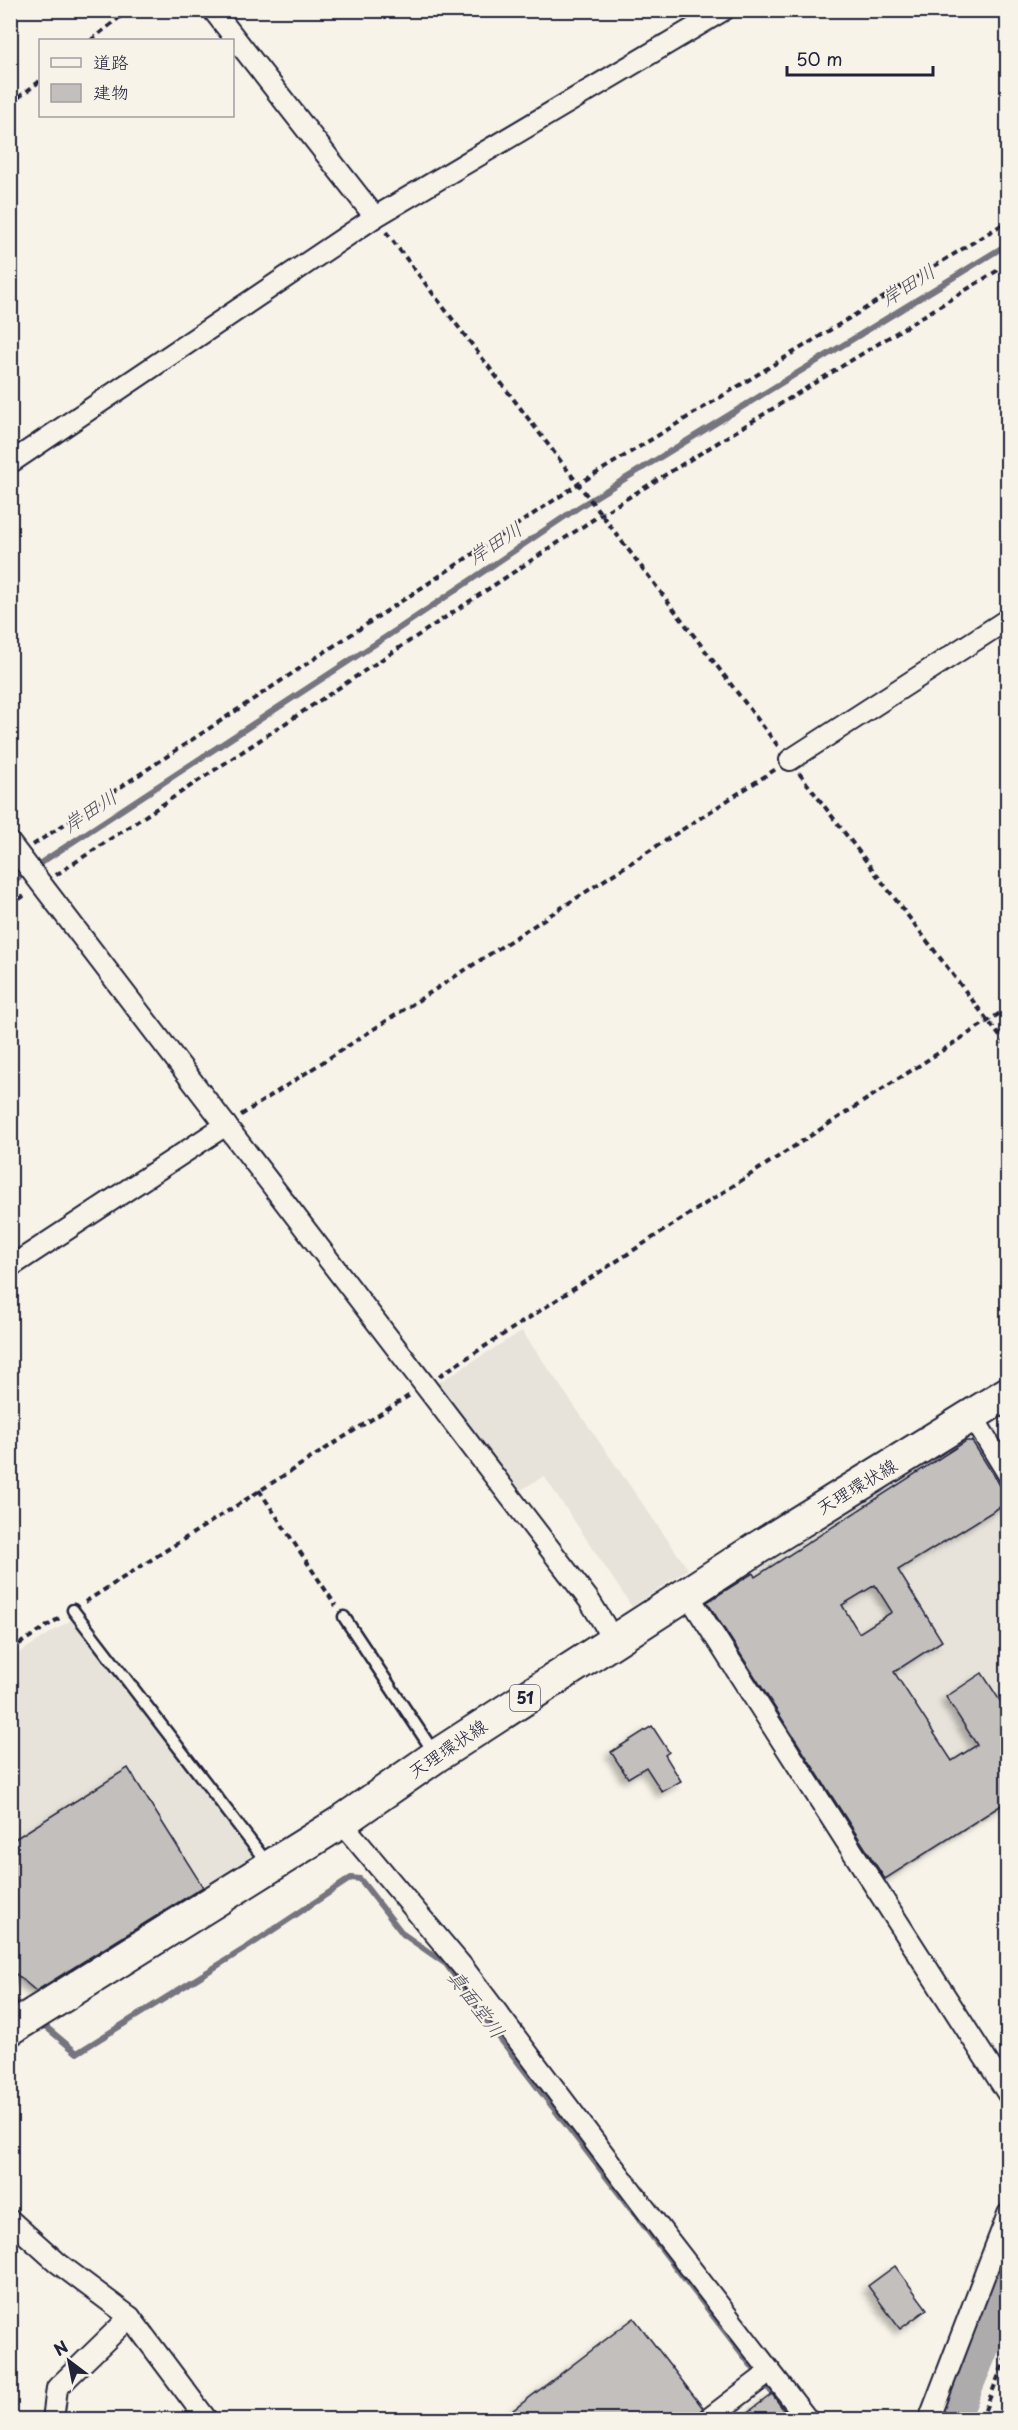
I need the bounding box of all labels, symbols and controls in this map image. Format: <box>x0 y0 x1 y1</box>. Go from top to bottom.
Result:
legend <box>39 39 234 117</box>
scale bar <box>787 39 932 77</box>
text: 50 m <box>796 45 843 72</box>
text: 道路 <box>93 48 129 75</box>
text: 建物 <box>93 78 129 105</box>
water label: 岸田川 <box>874 256 941 313</box>
water label: 岸田川 <box>461 513 528 571</box>
water label: 岸田川 <box>56 781 123 839</box>
street label: 天理環状線 <box>811 1451 902 1520</box>
road number: 51 <box>510 1685 540 1711</box>
street label: 天理環状線 <box>402 1711 492 1784</box>
water label: 真面堂川 <box>441 1962 513 2044</box>
north arrow <box>39 2331 99 2391</box>
text: N <box>49 2334 72 2361</box>

